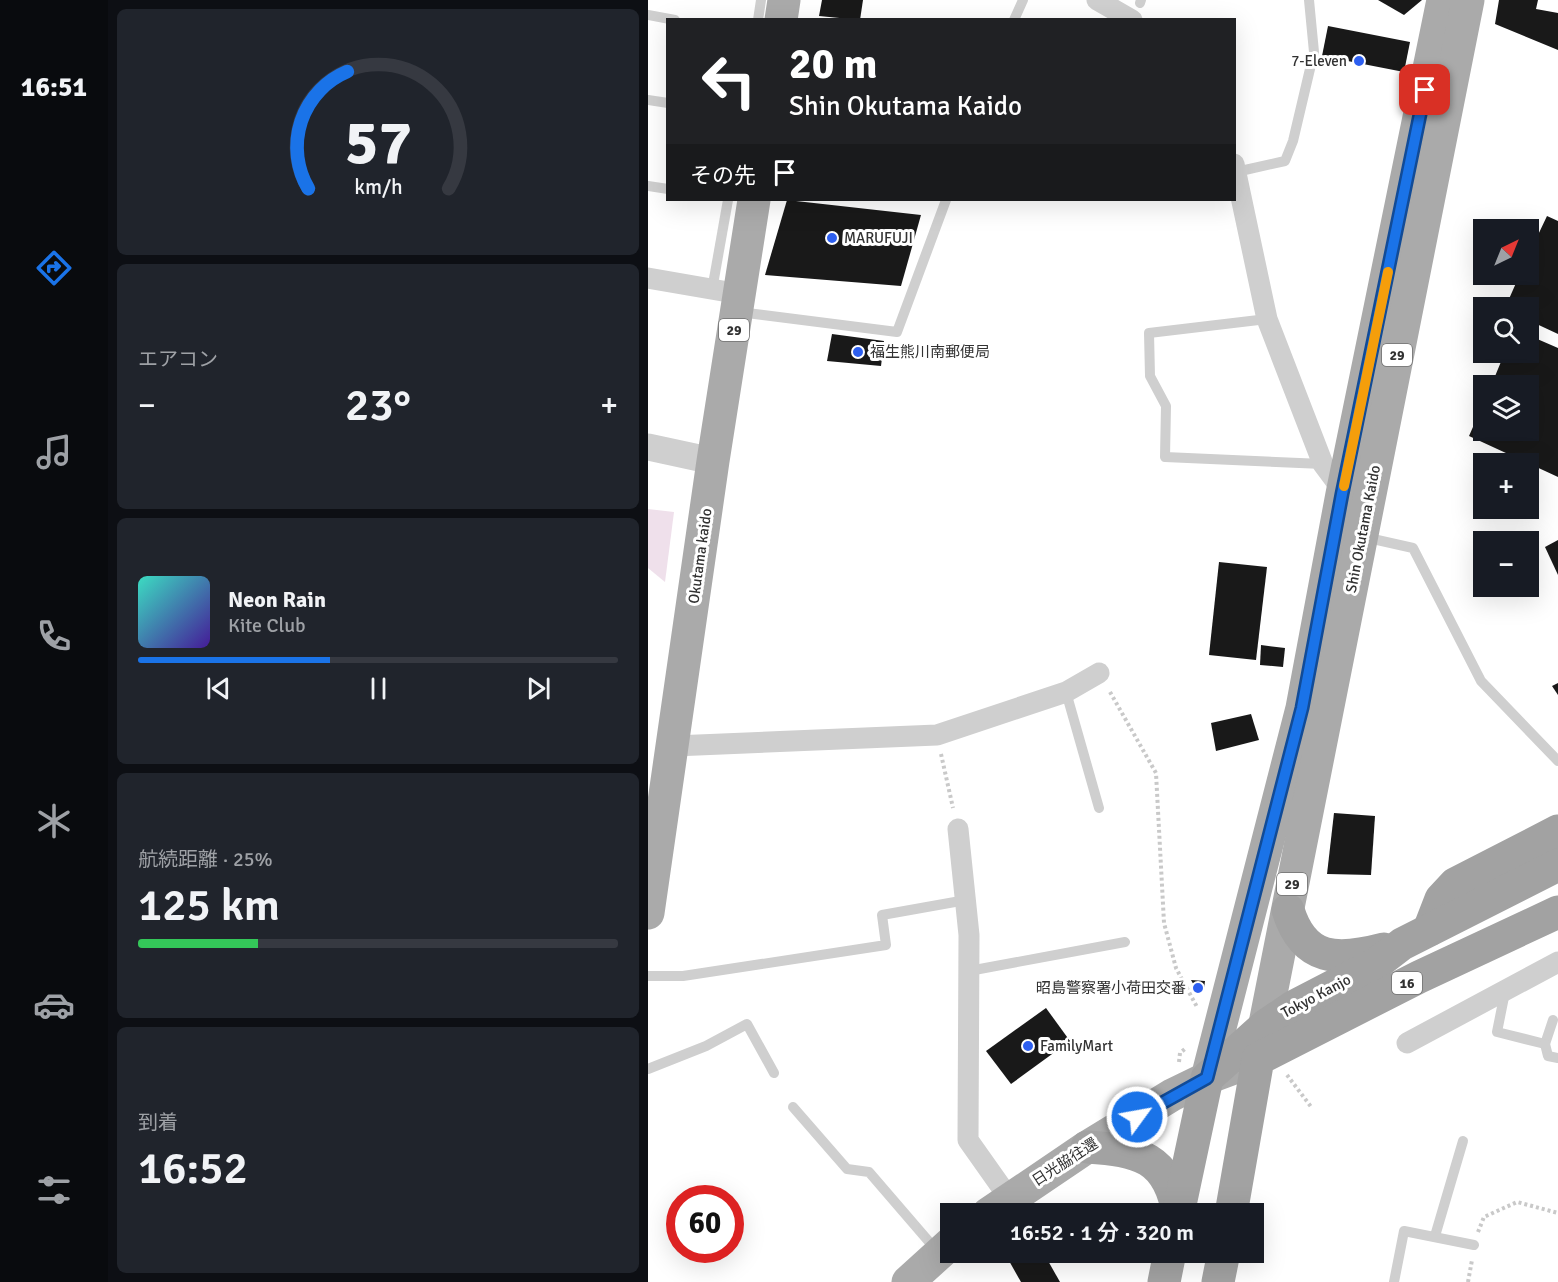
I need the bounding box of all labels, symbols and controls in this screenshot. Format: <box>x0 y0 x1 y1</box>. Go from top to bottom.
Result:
text: 20 m <box>789 39 878 90</box>
icon: left <box>690 42 768 120</box>
place label: 7-Eleven <box>1291 52 1347 70</box>
marker: 7-Eleven <box>1352 54 1366 68</box>
pin <box>1399 64 1450 115</box>
text: 16:51 <box>21 71 87 104</box>
icon: arrive <box>1408 73 1441 106</box>
text: Shin Okutama Kaido <box>789 90 1022 123</box>
text: 57 <box>344 104 412 181</box>
icon: arrive <box>768 156 801 189</box>
text: その先 <box>690 162 756 189</box>
text: km/h <box>354 174 402 200</box>
north arrow <box>1473 219 1539 285</box>
map controls <box>1473 219 1539 597</box>
place label: MARUFUJI <box>844 229 913 247</box>
marker: MARUFUJI <box>825 231 839 245</box>
icon: directions <box>33 247 75 289</box>
button: search <box>1473 297 1539 363</box>
road number: 29 <box>719 319 749 341</box>
place label: 福生熊川南郵便局 <box>870 343 990 361</box>
road number: 29 <box>1382 344 1412 366</box>
marker: 福生熊川南郵便局 <box>851 345 865 359</box>
text: エアコン <box>138 347 218 372</box>
button: layers <box>1473 375 1539 441</box>
text: 23° <box>345 378 411 433</box>
text: − <box>138 385 156 426</box>
text: + <box>600 385 618 426</box>
icon: music <box>33 431 75 473</box>
button: + <box>1473 453 1539 519</box>
street label: Shin Okutama Kaido <box>1342 464 1384 594</box>
street label: Okutama kaido <box>684 507 716 605</box>
button: − <box>1473 531 1539 597</box>
text: Neon Rain <box>228 586 326 613</box>
text: Kite Club <box>228 613 306 638</box>
icon: phone <box>33 615 75 657</box>
icon: previous <box>202 672 235 705</box>
icon: pause <box>362 672 395 705</box>
icon: next <box>522 672 555 705</box>
icon: climate <box>33 800 75 842</box>
text: 航続距離 · 25% <box>138 847 273 872</box>
road number: 29 <box>1277 873 1307 895</box>
text: 125 km <box>138 878 280 933</box>
street label: Tokyo Kanjo <box>1278 970 1354 1022</box>
road number: 16 <box>1392 972 1422 994</box>
place label: 昭島警察署小荷田交番 <box>1036 979 1186 997</box>
marker: 昭島警察署小荷田交番 <box>1191 981 1205 995</box>
icon: car <box>33 984 75 1026</box>
place label: FamilyMart <box>1040 1037 1113 1055</box>
marker: FamilyMart <box>1021 1039 1035 1053</box>
position arrow <box>1105 1085 1169 1149</box>
text: 到着 <box>138 1110 178 1135</box>
street label: 日光脇往還 <box>1029 1134 1101 1190</box>
text: 16:52 <box>138 1141 248 1196</box>
icon: filters <box>33 1169 75 1211</box>
speed limit sign: 60 <box>666 1185 744 1263</box>
text: 16:52 · 1 分 · 320 m <box>1010 1219 1194 1246</box>

